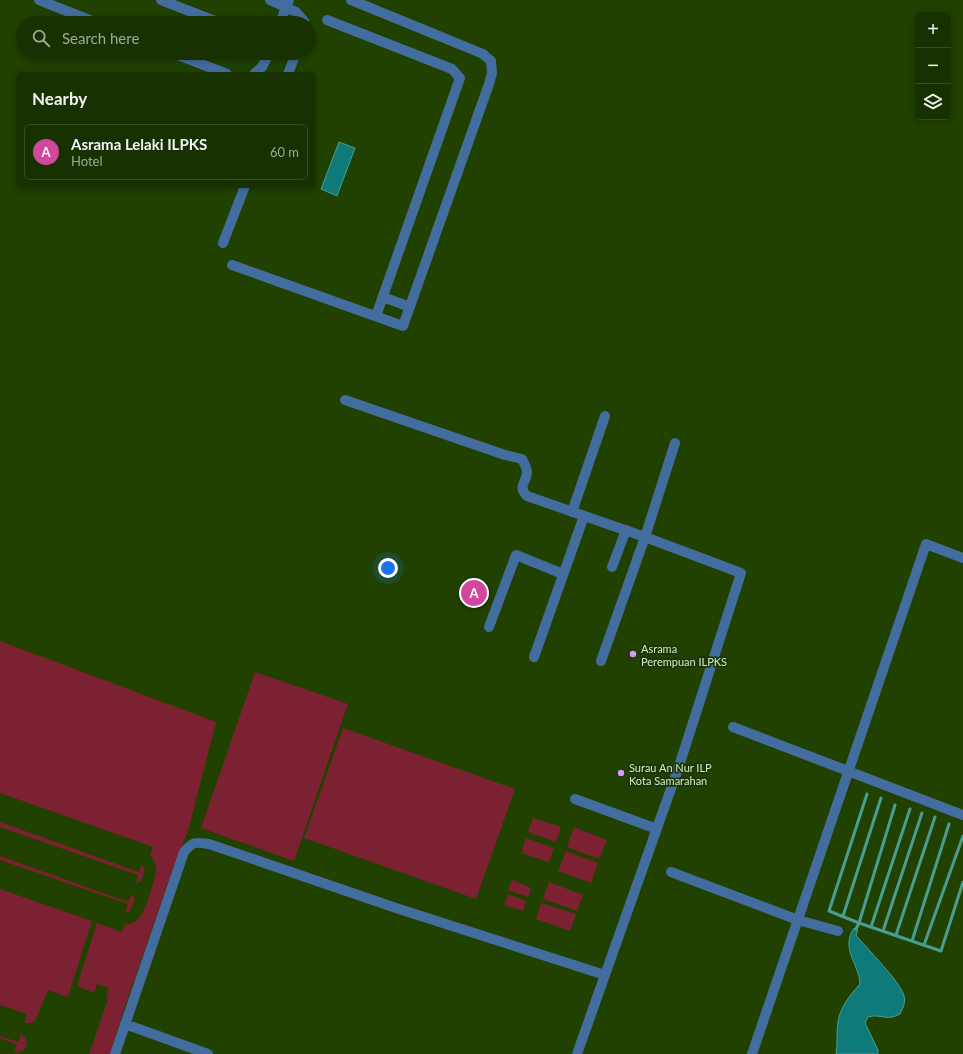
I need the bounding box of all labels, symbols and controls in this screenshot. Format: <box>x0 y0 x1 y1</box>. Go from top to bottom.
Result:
map controls <box>915 12 951 120</box>
button: + <box>915 12 951 48</box>
search box <box>16 16 316 60</box>
icon: search <box>30 27 52 49</box>
text: Search here <box>62 29 139 47</box>
button: − <box>915 48 951 84</box>
button: layers <box>915 84 951 120</box>
text: Nearby <box>32 88 87 109</box>
text: Asrama Lelaki ILPKS <box>71 135 207 153</box>
text: A <box>41 144 51 160</box>
text: 60 m <box>270 144 299 160</box>
text: Hotel <box>71 153 103 169</box>
your location <box>378 558 398 578</box>
pin: A <box>461 578 487 608</box>
place label: Asrama Perempuan ILPKS <box>641 642 727 668</box>
marker: Asrama Perempuan ILPKS <box>628 649 638 659</box>
place label: Surau An Nur ILP Kota Samarahan <box>629 761 712 787</box>
marker: Surau An Nur ILP Kota Samarahan <box>616 768 626 778</box>

